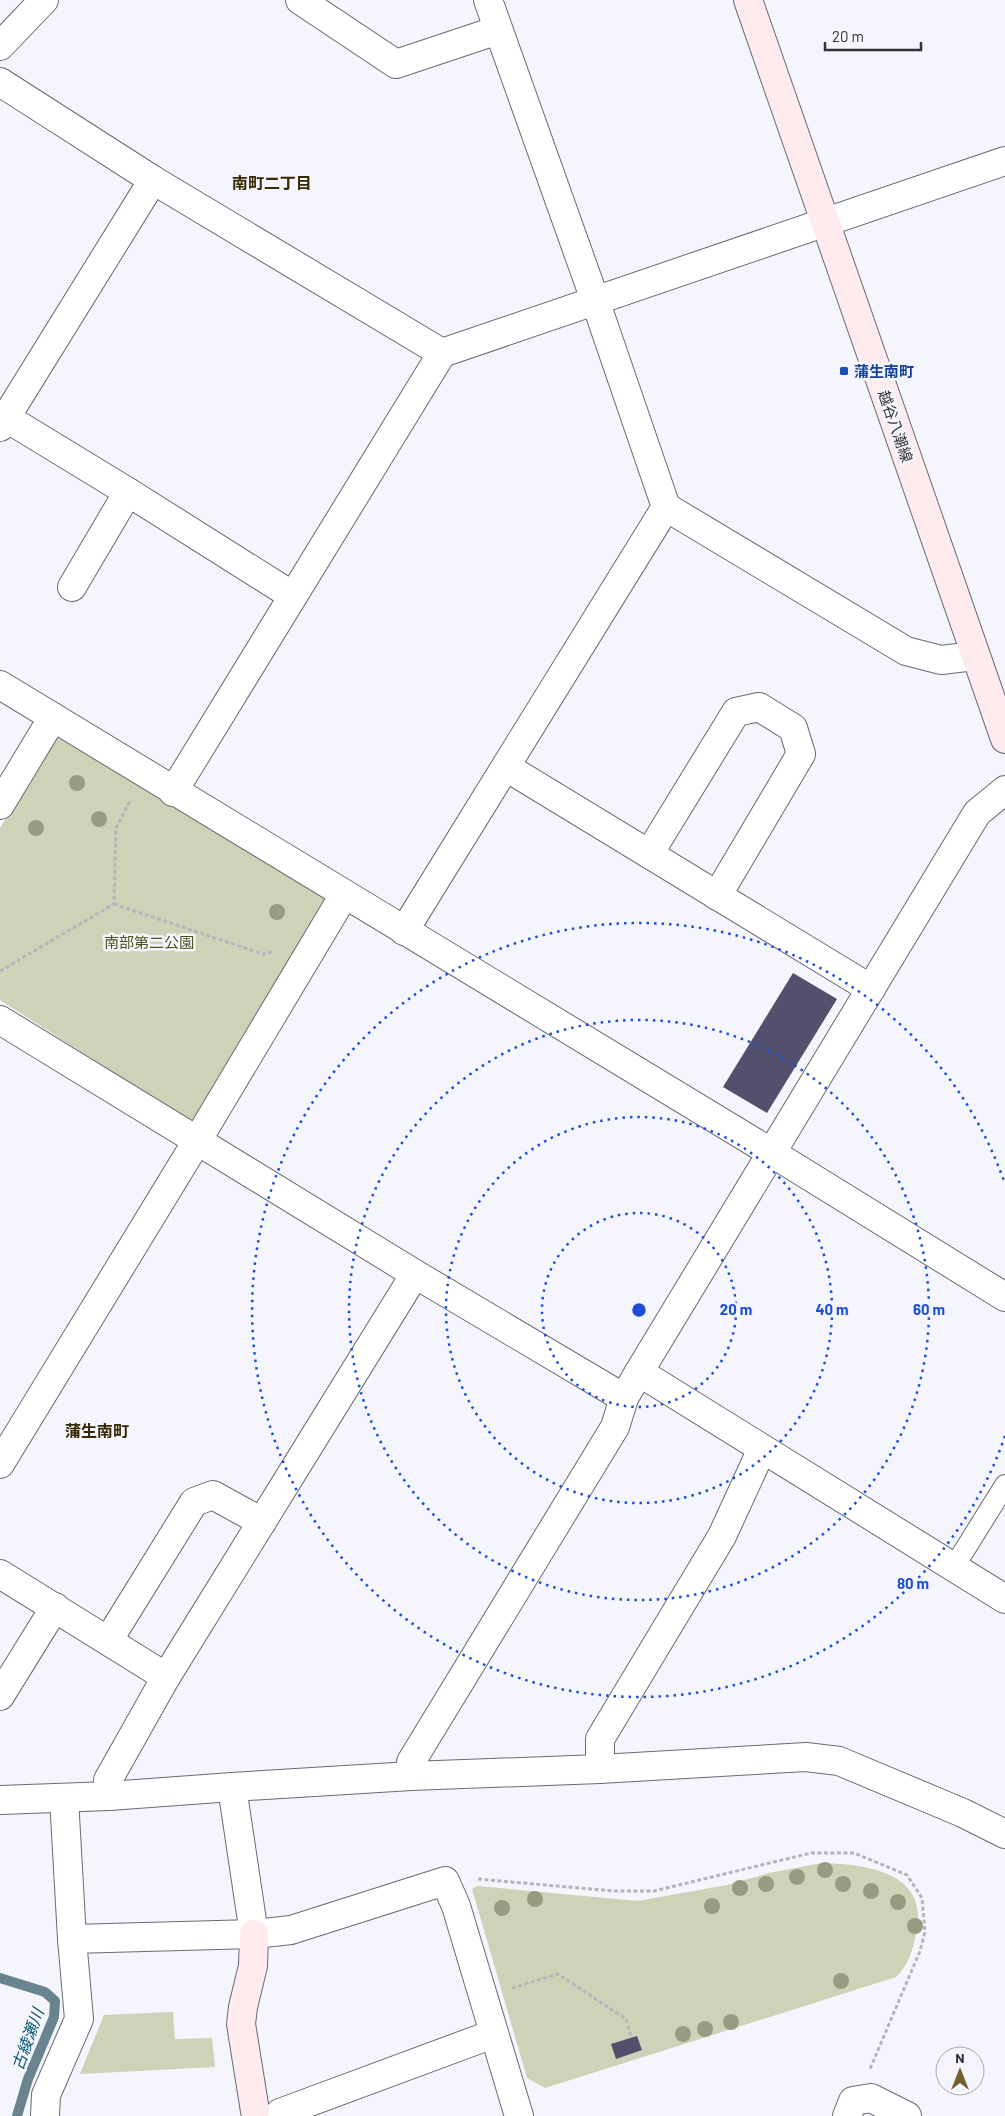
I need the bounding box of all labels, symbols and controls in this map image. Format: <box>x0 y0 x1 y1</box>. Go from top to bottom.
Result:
scale bar <box>825 20 921 52</box>
text: 20 m <box>832 27 864 45</box>
district label: 南町二丁目 <box>232 173 312 192</box>
place label: 蒲生南町 <box>854 362 914 380</box>
marker: 蒲生南町 <box>838 365 850 377</box>
street label: 越谷八潮線 <box>875 387 917 464</box>
park label: 南部第二公園 <box>104 933 194 951</box>
text: 20 m <box>720 1300 752 1318</box>
text: 40 m <box>815 1300 849 1318</box>
text: 60 m <box>913 1300 945 1318</box>
centre of rings <box>630 1301 648 1319</box>
district label: 蒲生南町 <box>65 1421 129 1440</box>
text: 80 m <box>897 1574 929 1592</box>
water label: 古綾瀬川 <box>7 2004 48 2072</box>
north arrow <box>935 2046 985 2096</box>
text: N <box>955 2049 965 2066</box>

